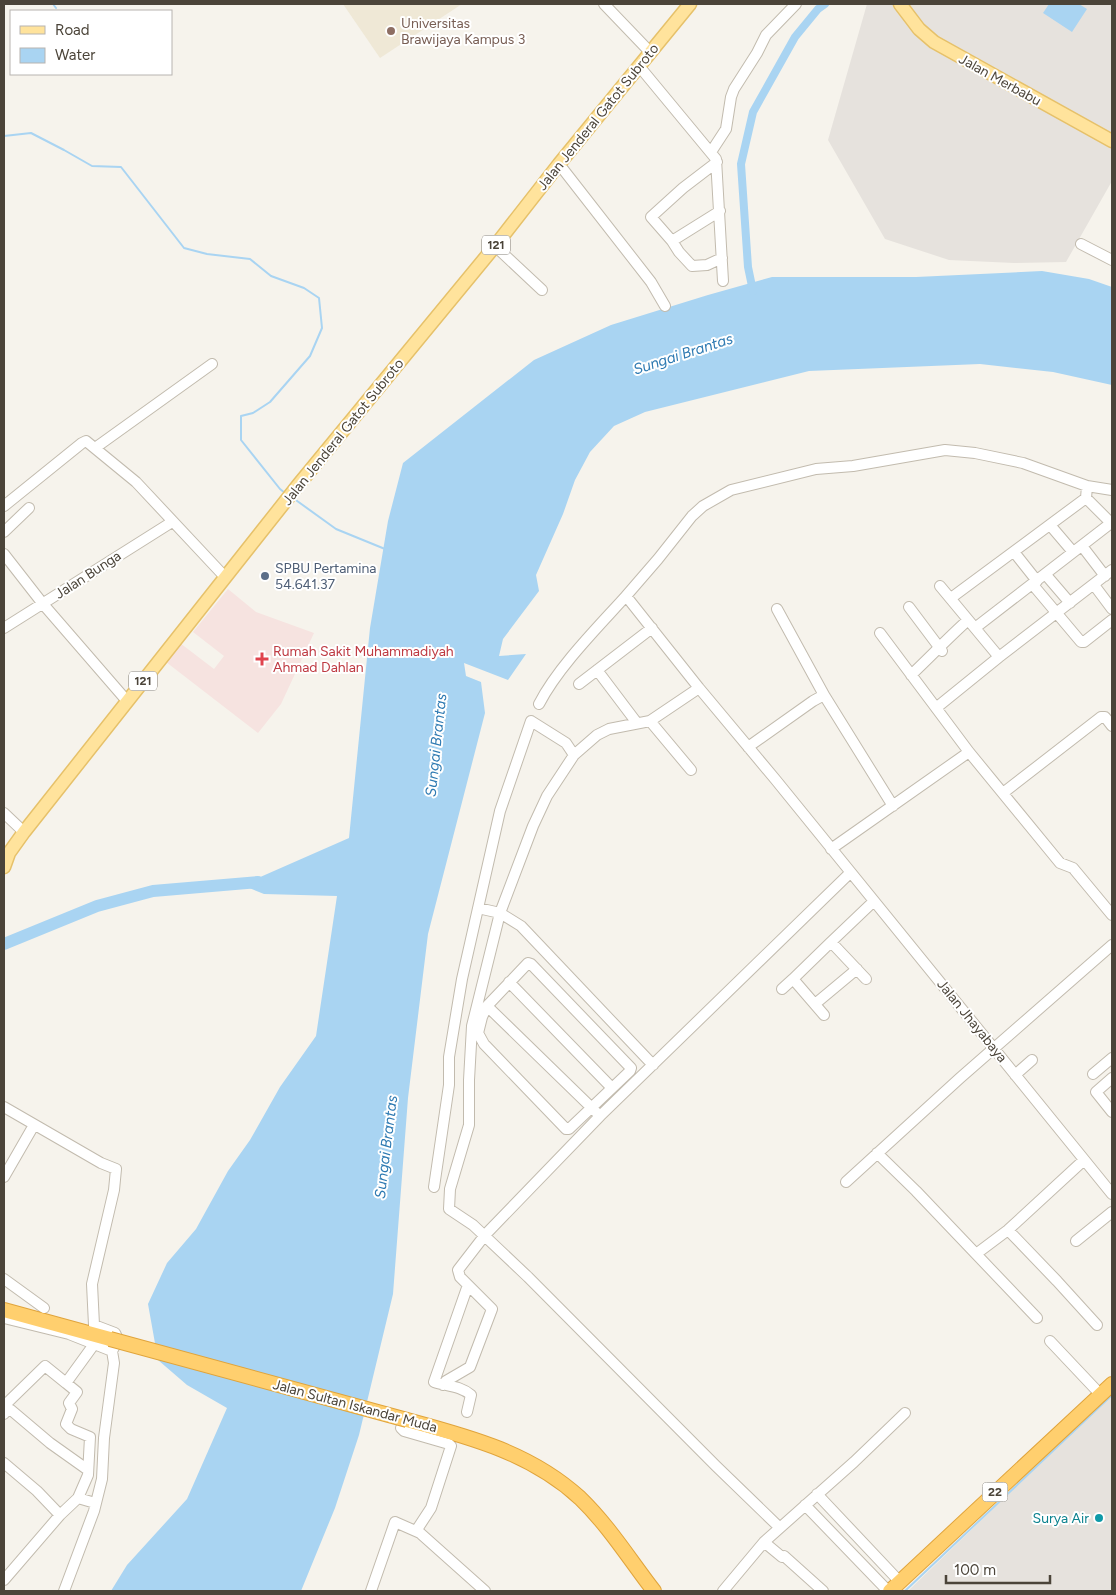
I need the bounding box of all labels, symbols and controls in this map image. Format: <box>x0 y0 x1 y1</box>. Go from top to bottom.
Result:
legend <box>10 10 172 75</box>
place label: Universitas Brawijaya Kampus 3 <box>401 15 525 48</box>
text: Road <box>55 21 90 39</box>
marker: Universitas Brawijaya Kampus 3 <box>385 25 397 37</box>
street label: Jalan Jenderal Gatot Subroto <box>534 40 662 194</box>
text: Water <box>55 46 95 64</box>
street label: Jalan Merbabu <box>956 50 1044 110</box>
road number: 121 <box>482 236 510 254</box>
water label: Sungai Brantas <box>631 329 735 379</box>
street label: Jalan Jenderal Gatot Subroto <box>279 355 407 509</box>
street label: Jalan Bunga <box>52 547 124 603</box>
place label: SPBU Pertamina 54.641.37 <box>275 560 376 593</box>
marker: SPBU Pertamina 54.641.37 <box>259 570 271 582</box>
place label: Rumah Sakit Muhammadiyah Ahmad Dahlan <box>273 643 454 676</box>
marker: Rumah Sakit Muhammadiyah Ahmad Dahlan <box>255 652 269 666</box>
road number: 121 <box>129 671 157 690</box>
water label: Sungai Brantas <box>422 692 450 798</box>
street label: Jalan Jhayabaya <box>933 976 1011 1066</box>
water label: Sungai Brantas <box>371 1094 401 1200</box>
street label: Jalan Sultan Iskandar Muda <box>271 1376 439 1436</box>
road number: 22 <box>982 1482 1008 1501</box>
place label: Surya Air <box>1033 1510 1089 1527</box>
marker: Surya Air <box>1093 1512 1105 1524</box>
scale bar <box>946 1552 1050 1584</box>
text: 100 m <box>954 1561 996 1579</box>

